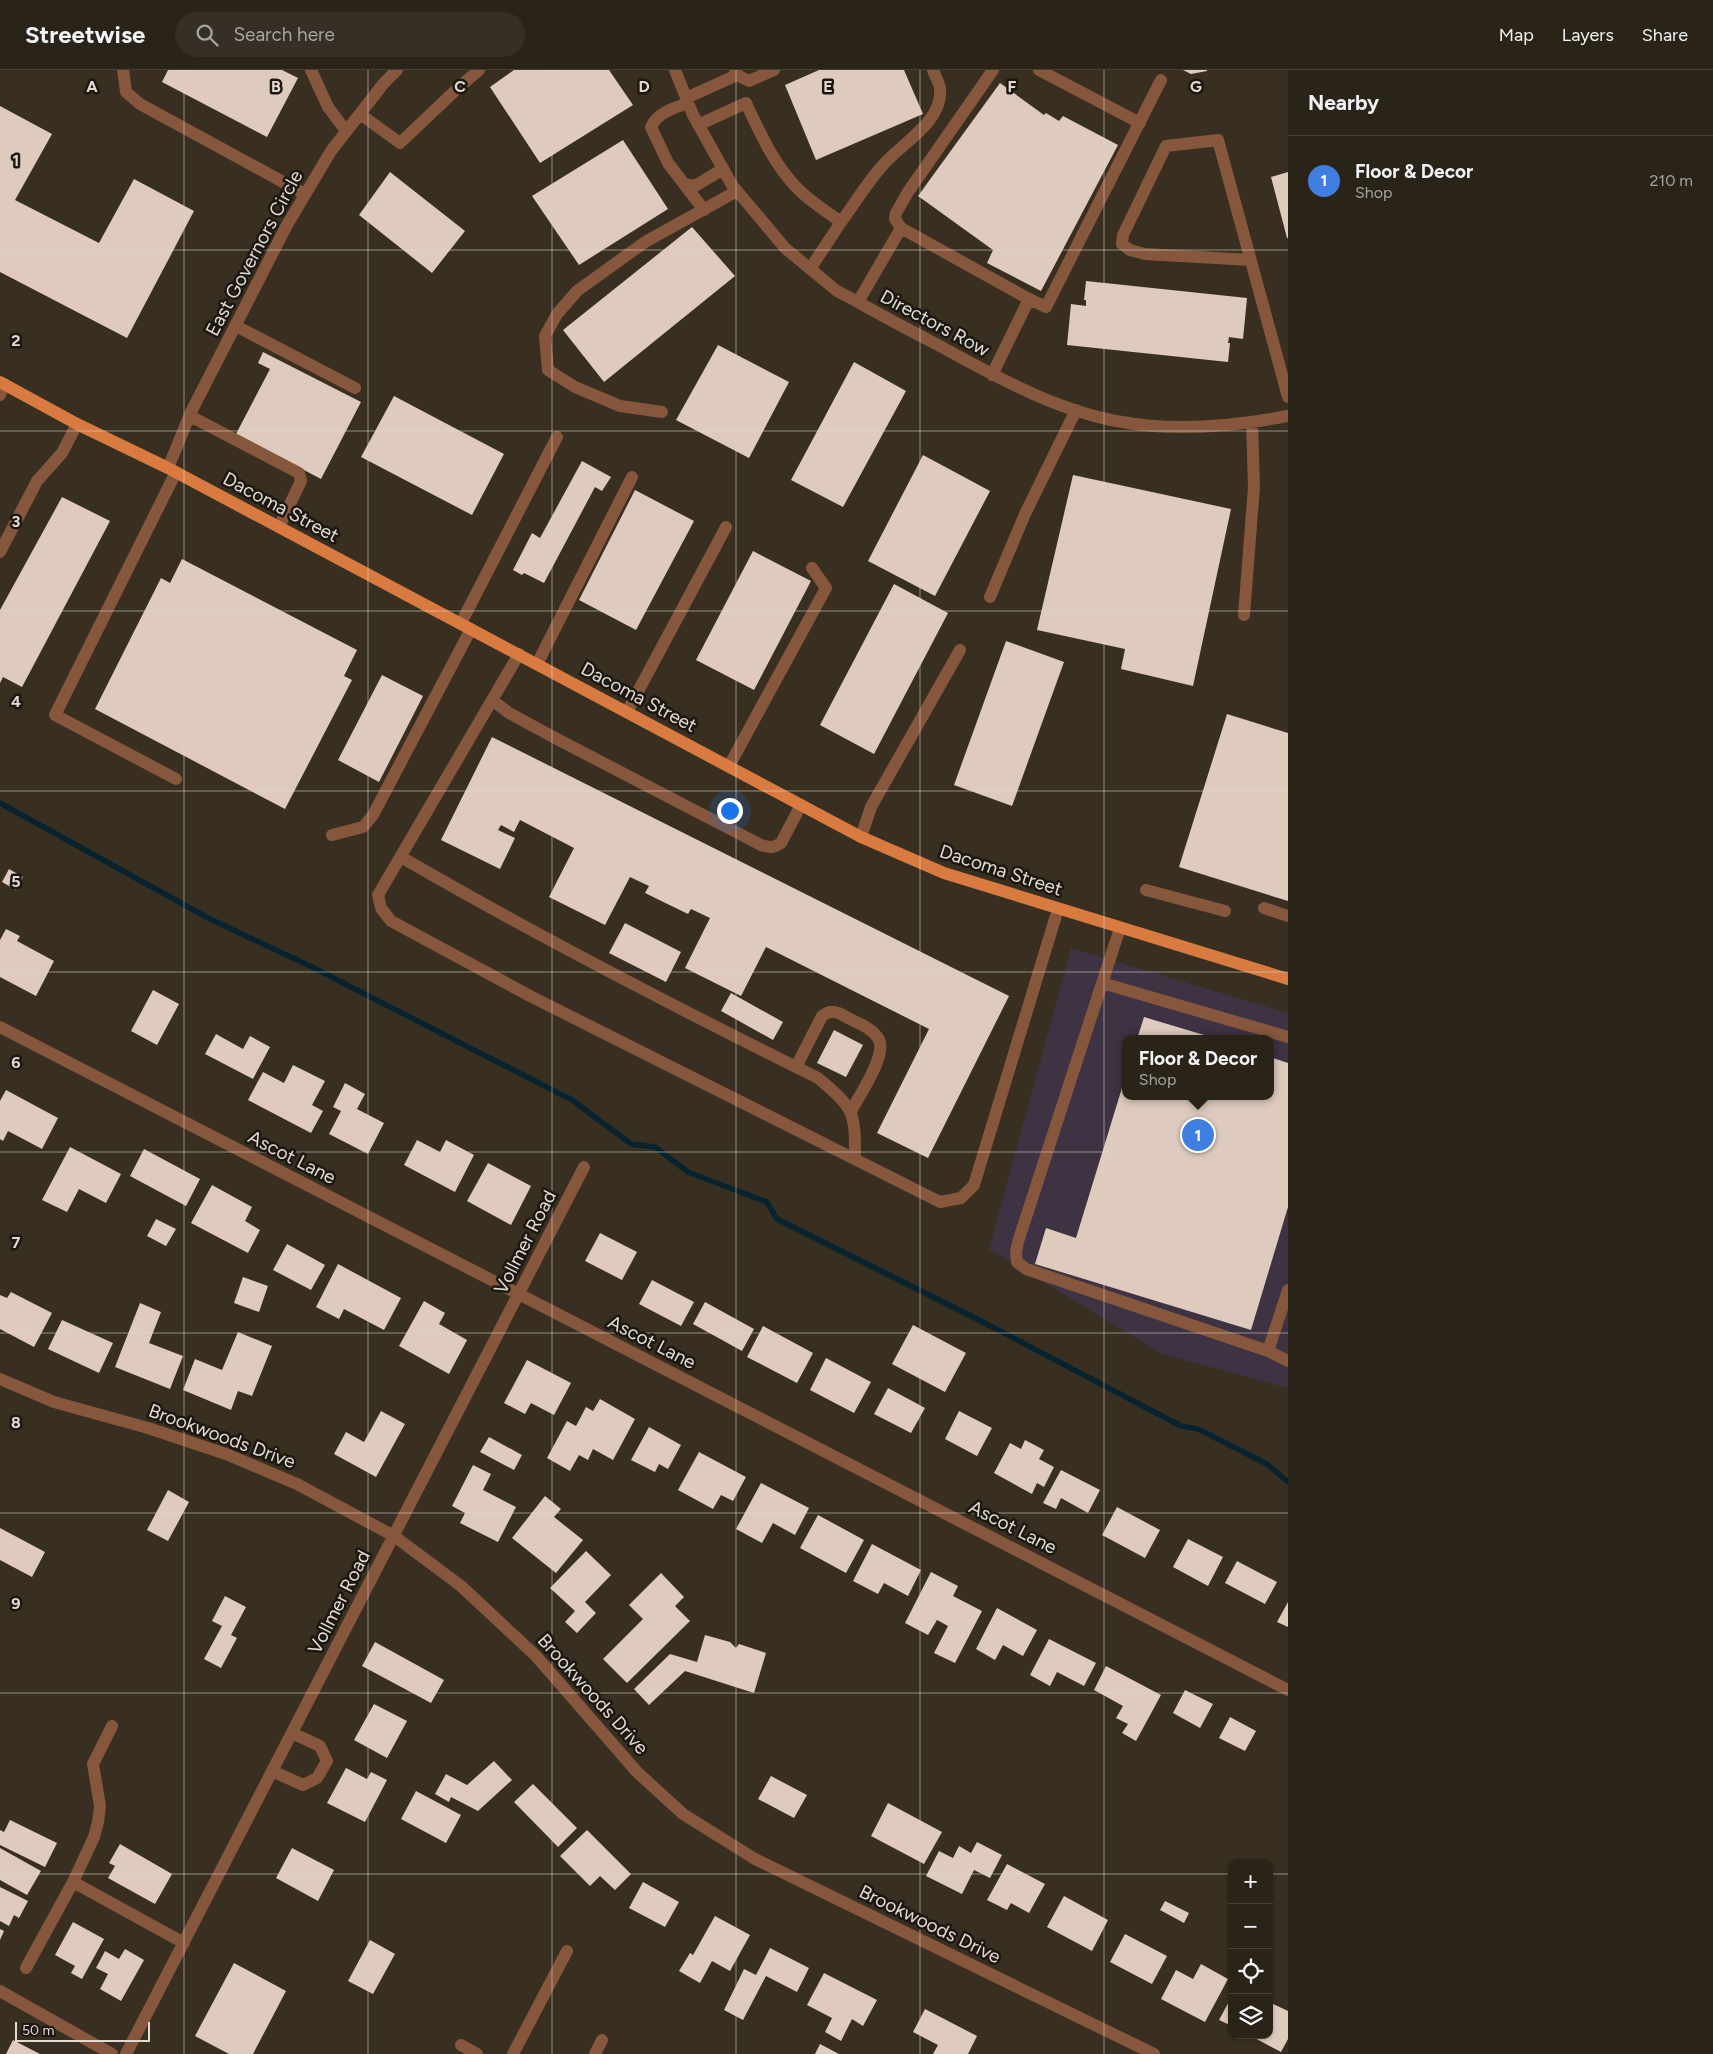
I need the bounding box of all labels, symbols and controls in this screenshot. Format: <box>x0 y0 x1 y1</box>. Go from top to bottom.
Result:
search box <box>175 12 525 57</box>
text: Streetwise <box>25 20 145 49</box>
icon: search <box>193 21 221 49</box>
text: Search here <box>233 23 335 46</box>
text: Map <box>1499 24 1534 46</box>
text: Layers <box>1562 24 1614 46</box>
text: Share <box>1642 24 1688 46</box>
text: A <box>86 77 98 96</box>
text: B <box>271 77 281 96</box>
text: C <box>454 77 466 96</box>
text: D <box>638 77 650 96</box>
text: E <box>823 77 833 96</box>
text: F <box>1008 77 1017 96</box>
text: G <box>1190 77 1202 96</box>
text: Nearby <box>1308 90 1379 115</box>
text: 1 <box>13 151 19 170</box>
text: Floor & Decor <box>1355 160 1473 183</box>
street label: East Governors Circle <box>201 166 307 340</box>
text: 1 <box>1321 171 1327 190</box>
text: 210 m <box>1650 171 1693 190</box>
text: Shop <box>1355 183 1393 202</box>
street label: Directors Row <box>877 285 994 361</box>
text: 2 <box>11 331 21 350</box>
street label: Dacoma Street <box>219 467 343 547</box>
text: 3 <box>12 512 21 531</box>
street label: Dacoma Street <box>577 657 701 737</box>
text: 4 <box>11 692 21 711</box>
your location <box>717 798 743 824</box>
street label: Dacoma Street <box>937 839 1065 901</box>
text: 5 <box>11 872 21 891</box>
popup <box>1122 1035 1274 1100</box>
text: Floor & Decor <box>1139 1047 1257 1070</box>
text: 6 <box>11 1053 21 1072</box>
text: Shop <box>1139 1070 1176 1089</box>
pin: 1 <box>1182 1116 1214 1154</box>
street label: Ascot Lane <box>244 1125 340 1189</box>
street label: Vollmer Road <box>489 1186 561 1298</box>
text: 7 <box>12 1233 21 1252</box>
street label: Ascot Lane <box>604 1310 700 1374</box>
street label: Brookwoods Drive <box>145 1399 299 1473</box>
text: 8 <box>11 1413 21 1432</box>
street label: Ascot Lane <box>965 1495 1061 1559</box>
street label: Vollmer Road <box>303 1546 375 1658</box>
text: 9 <box>11 1594 21 1613</box>
street label: Brookwoods Drive <box>533 1629 653 1759</box>
map controls <box>1228 1859 1273 2039</box>
button: + <box>1228 1859 1273 1904</box>
street label: Brookwoods Drive <box>855 1880 1005 1968</box>
button: − <box>1228 1904 1273 1949</box>
button: locate <box>1228 1949 1273 1994</box>
button: layers <box>1228 1994 1273 2039</box>
scale bar <box>15 2019 150 2042</box>
text: 50 m <box>22 2022 54 2039</box>

